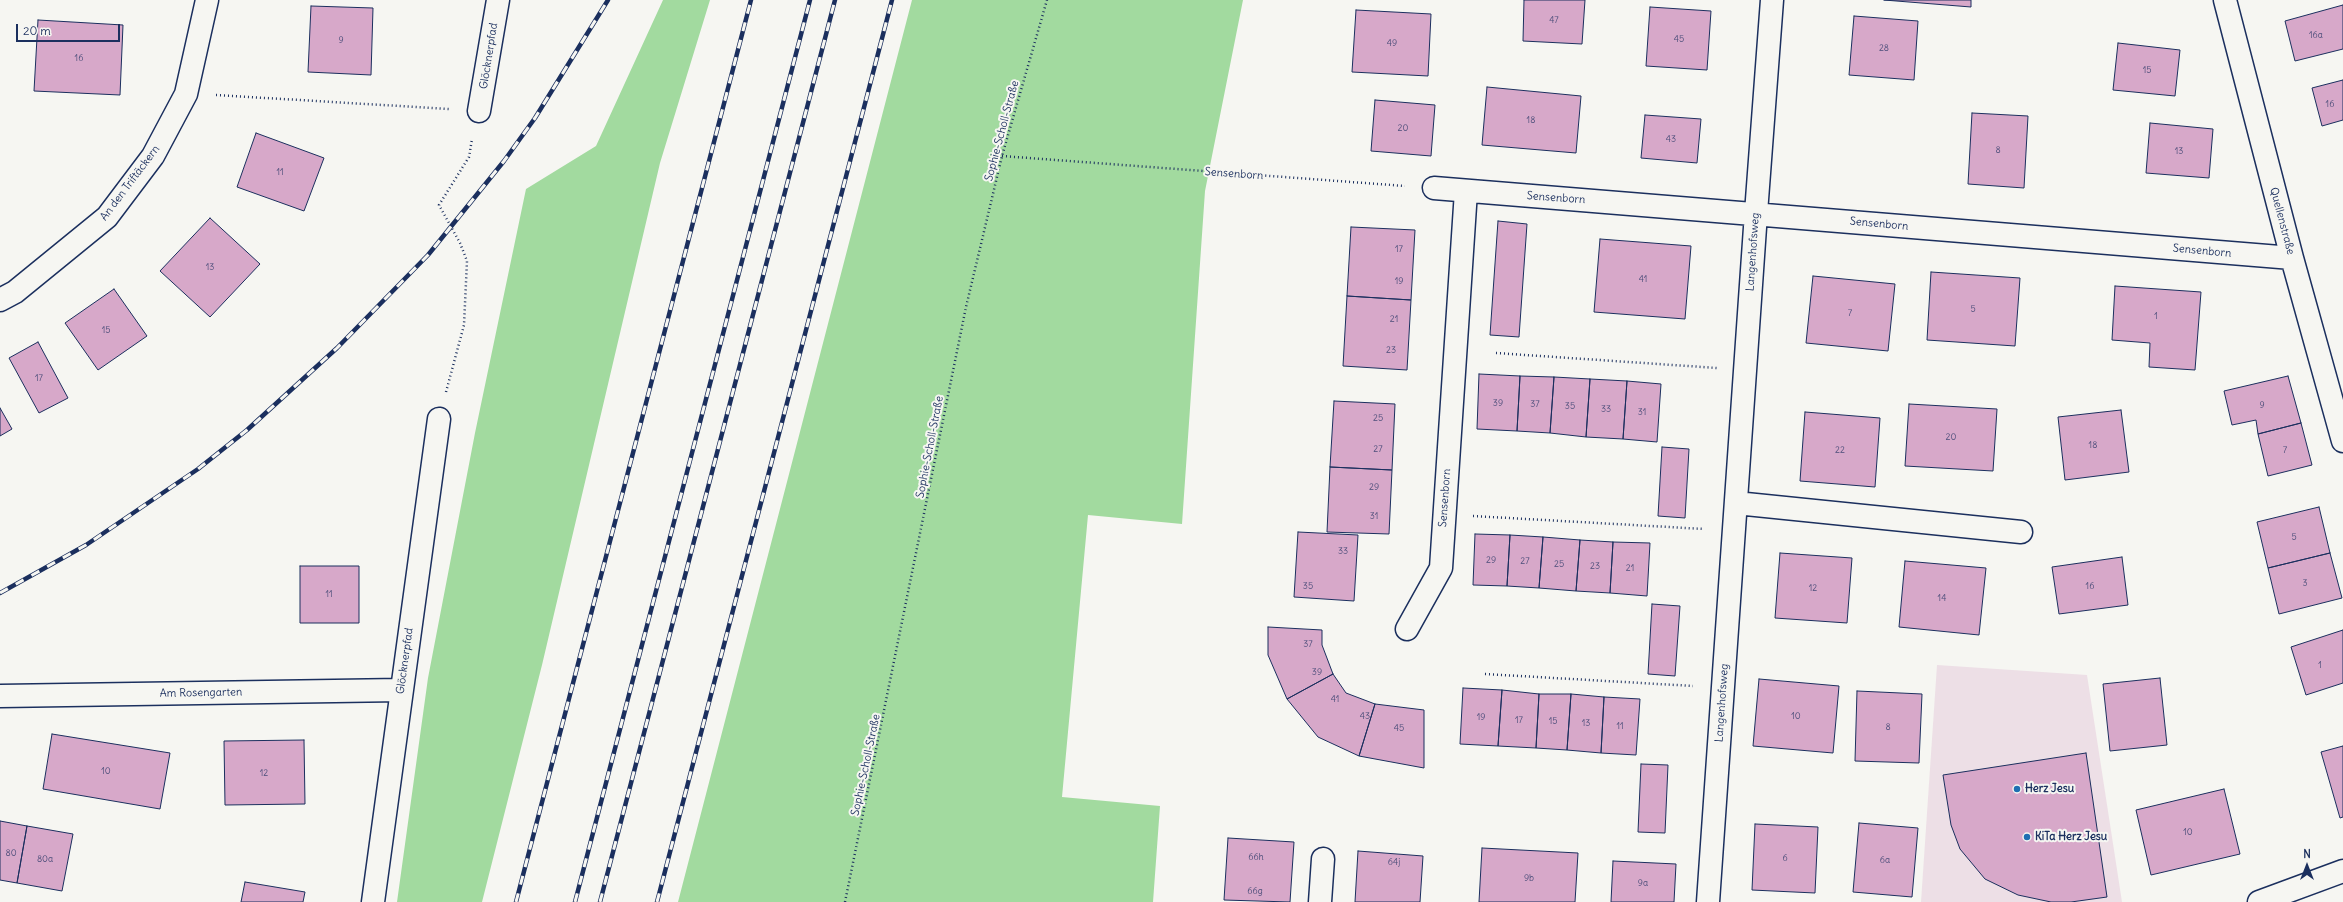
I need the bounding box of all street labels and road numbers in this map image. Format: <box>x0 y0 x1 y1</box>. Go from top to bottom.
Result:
street label: Glöcknerpfad <box>477 22 501 90</box>
street label: Sophie-Scholl-Straße <box>982 79 1022 183</box>
street label: An den Triftäckern <box>97 143 163 223</box>
street label: Sensenborn <box>1204 165 1264 183</box>
street label: Quellenstraße <box>2267 186 2297 256</box>
street label: Sensenborn <box>1526 189 1586 207</box>
street label: Langenhofsweg <box>1744 212 1762 292</box>
street label: Sensenborn <box>1849 215 1909 233</box>
street label: Sensenborn <box>2172 242 2232 260</box>
street label: Sophie-Scholl-Straße <box>914 395 946 499</box>
street label: Sensenborn <box>1436 468 1454 528</box>
street label: Glöcknerpfad <box>394 627 416 695</box>
street label: Langenhofsweg <box>1713 663 1731 743</box>
street label: Am Rosengarten <box>160 686 242 700</box>
street label: Sophie-Scholl-Straße <box>849 713 883 817</box>

